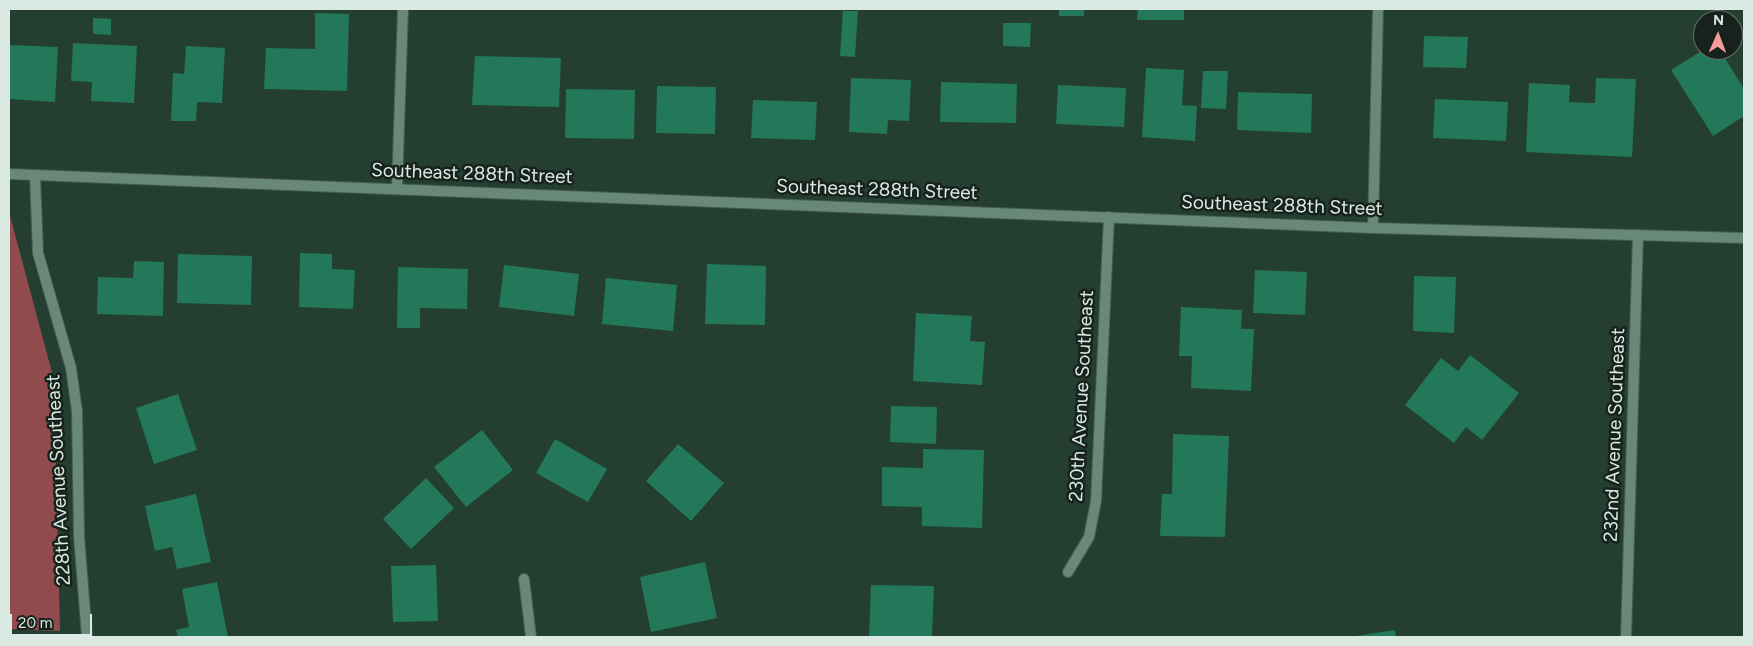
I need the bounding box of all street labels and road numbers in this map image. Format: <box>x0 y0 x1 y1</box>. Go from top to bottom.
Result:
street label: Southeast 288th Street <box>371 159 573 189</box>
street label: Southeast 288th Street <box>776 175 978 205</box>
street label: Southeast 288th Street <box>1181 191 1383 221</box>
street label: 230th Avenue Southeast <box>1065 290 1099 502</box>
street label: 232nd Avenue Southeast <box>1600 328 1630 542</box>
street label: 228th Avenue Southeast <box>42 374 76 586</box>

